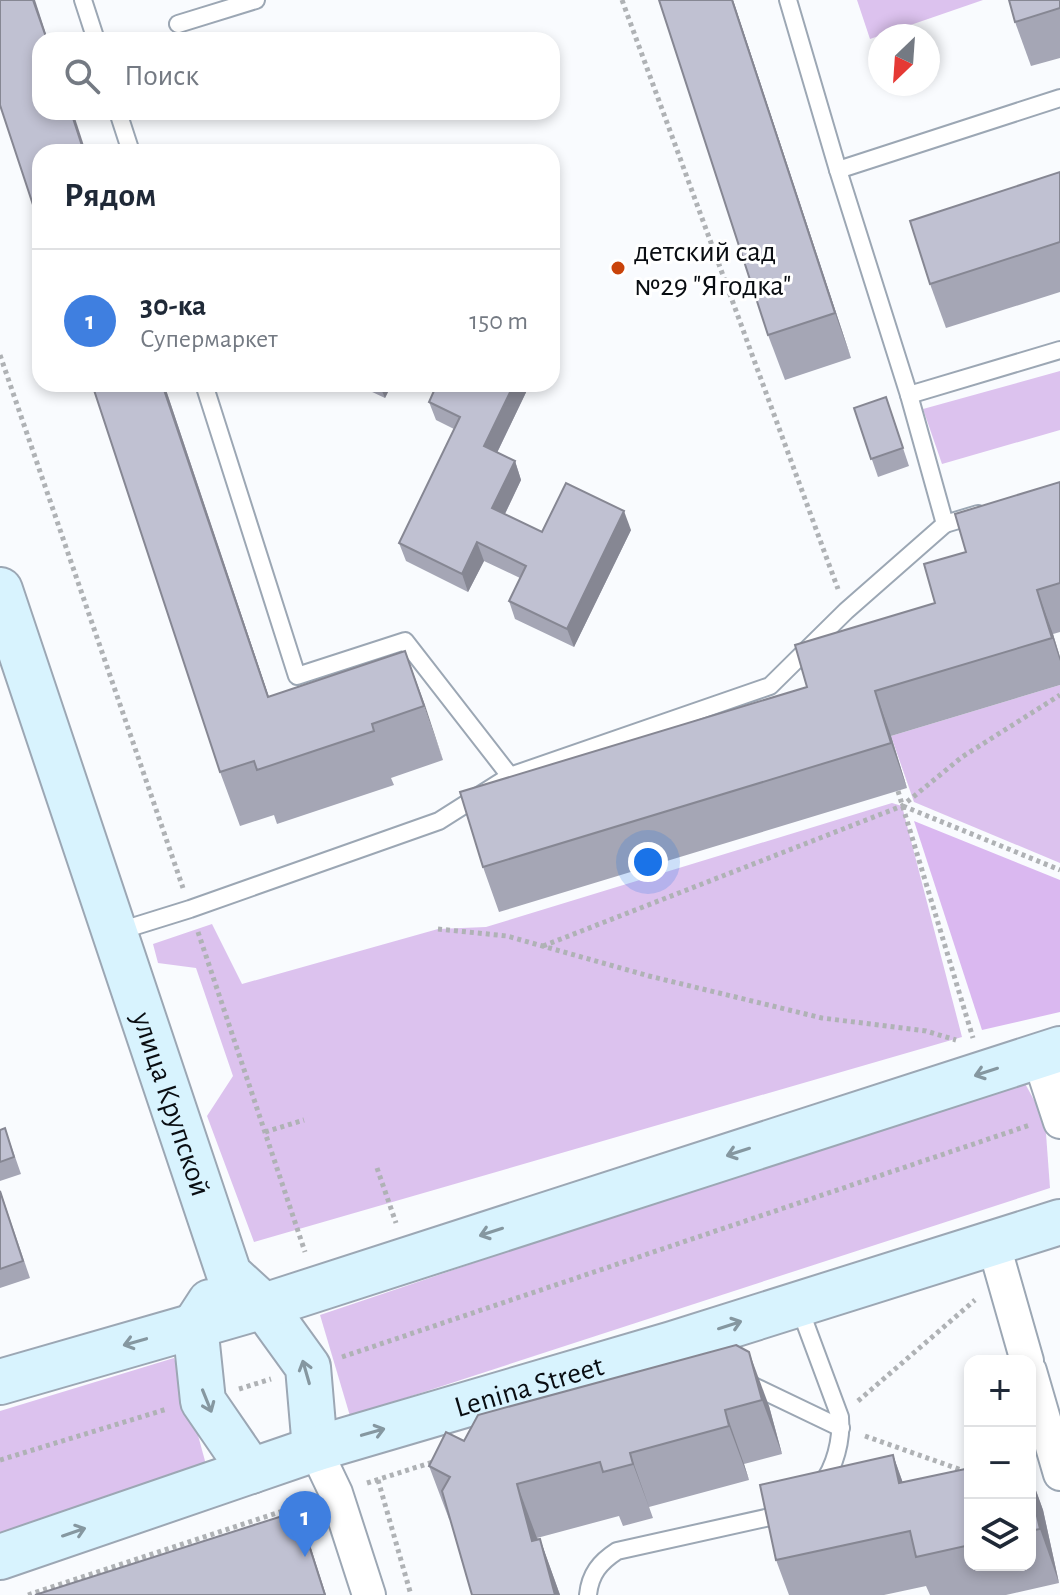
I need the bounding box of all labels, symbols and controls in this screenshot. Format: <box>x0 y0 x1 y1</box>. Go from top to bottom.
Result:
north arrow <box>868 24 940 96</box>
search box <box>32 32 560 120</box>
icon: search <box>60 54 104 98</box>
text: Поиск <box>124 61 199 91</box>
text: Рядом <box>64 179 156 213</box>
place label: детский сад №29 "Ягодка" <box>634 237 792 301</box>
marker: детский сад №29 "Ягодка" <box>609 259 627 277</box>
text: 30-ка <box>140 291 206 321</box>
text: 1 <box>85 308 95 334</box>
text: 150 m <box>469 308 528 334</box>
text: Супермаркет <box>140 326 278 352</box>
your location <box>628 842 668 882</box>
street label: улица Крупской <box>126 1007 216 1200</box>
one-way arrow <box>973 1066 998 1081</box>
one-way arrow <box>726 1146 751 1161</box>
one-way arrow <box>478 1226 503 1241</box>
one-way arrow <box>717 1317 742 1331</box>
one-way arrow <box>123 1335 149 1350</box>
street label: Lenina Street <box>451 1351 608 1423</box>
map controls <box>964 1355 1036 1571</box>
button: + <box>964 1355 1036 1427</box>
one-way arrow <box>297 1360 312 1385</box>
one-way arrow <box>201 1389 215 1413</box>
one-way arrow <box>360 1424 386 1439</box>
button: − <box>964 1427 1036 1499</box>
pin: 1 <box>279 1491 331 1557</box>
button: layers <box>964 1499 1036 1571</box>
one-way arrow <box>61 1523 86 1538</box>

